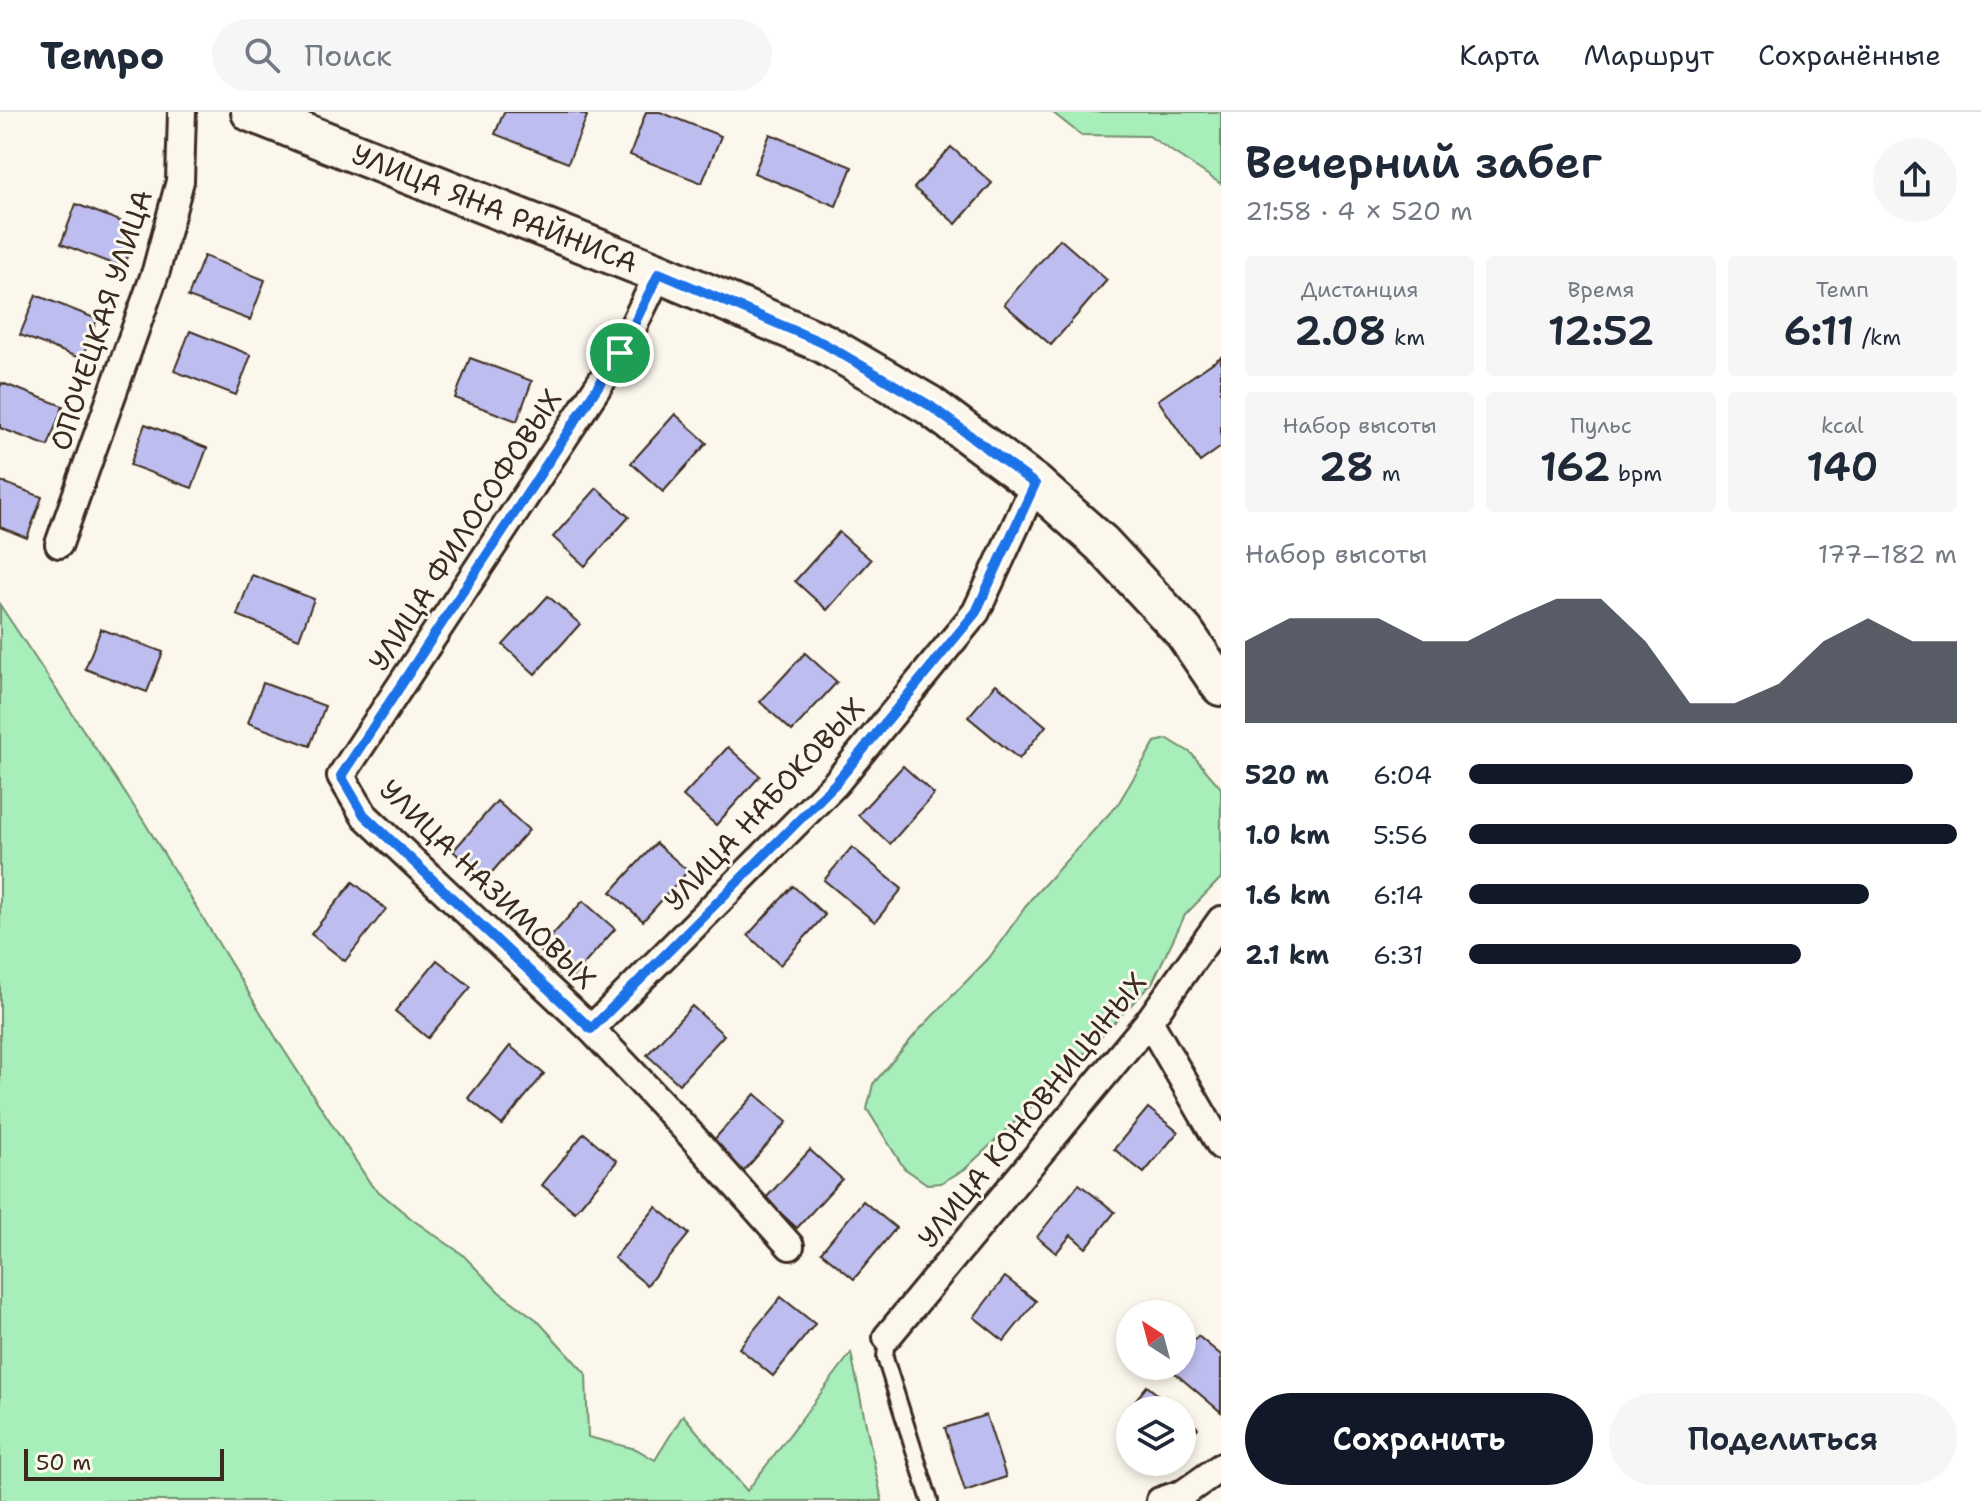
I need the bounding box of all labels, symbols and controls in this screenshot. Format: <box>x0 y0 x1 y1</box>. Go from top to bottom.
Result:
search box <box>212 19 772 91</box>
text: Tempo <box>40 30 164 81</box>
icon: search <box>240 33 284 77</box>
text: Поиск <box>304 35 392 76</box>
text: Карта <box>1459 36 1539 74</box>
text: Маршрут <box>1583 36 1714 74</box>
text: Сохранённые <box>1758 36 1941 74</box>
text: Вечерний забег <box>1245 133 1602 192</box>
street label: УЛИЦА ЯНА РАЙНИСА <box>346 135 643 282</box>
button: share <box>1873 138 1957 222</box>
street label: ОПОЧЕЦКАЯ УЛИЦА <box>41 185 161 455</box>
text: 21:58 · 4 × 520 m <box>1245 193 1473 228</box>
text: Дистанция <box>1301 275 1419 304</box>
text: Время <box>1567 275 1635 304</box>
text: Темп <box>1816 275 1869 304</box>
text: 2.08 <box>1294 304 1387 358</box>
text: 12:52 <box>1548 304 1654 358</box>
text: 6:11 <box>1783 304 1854 358</box>
pin <box>586 319 654 387</box>
text: km <box>1387 323 1425 352</box>
text: /km <box>1854 323 1901 352</box>
icon: arrive <box>598 331 642 375</box>
street label: УЛИЦА ФИЛОСОФОВЫХ <box>360 382 570 678</box>
text: Набор высоты <box>1282 411 1437 440</box>
text: Пульс <box>1570 411 1632 440</box>
text: kcal <box>1821 411 1864 440</box>
text: 28 <box>1319 440 1374 494</box>
text: 162 <box>1540 440 1611 494</box>
text: 140 <box>1806 440 1879 494</box>
text: m <box>1374 459 1401 488</box>
text: bpm <box>1611 459 1662 488</box>
text: Набор высоты <box>1245 536 1427 571</box>
text: 177–182 m <box>1818 536 1957 571</box>
street label: УЛИЦА НАБОКОВЫХ <box>655 689 873 919</box>
text: 520 m <box>1245 757 1329 792</box>
text: 6:04 <box>1373 757 1432 792</box>
street label: УЛИЦА НАЗИМОВЫХ <box>372 771 604 997</box>
text: 1.0 km <box>1245 817 1330 852</box>
text: 5:56 <box>1373 817 1428 852</box>
text: 1.6 km <box>1245 877 1330 912</box>
text: 6:14 <box>1373 877 1423 912</box>
text: 2.1 km <box>1245 937 1329 972</box>
text: 6:31 <box>1373 937 1424 972</box>
street label: УЛИЦА КОНОВНИЦЫНЫХ <box>909 964 1155 1256</box>
north arrow <box>1116 1300 1196 1380</box>
map controls <box>1116 1300 1196 1476</box>
button: Сохранить <box>1245 1393 1593 1485</box>
button: Поделиться <box>1609 1393 1957 1485</box>
button: layers <box>1116 1396 1196 1476</box>
scale bar <box>24 1445 224 1481</box>
text: 50 m <box>36 1448 91 1477</box>

